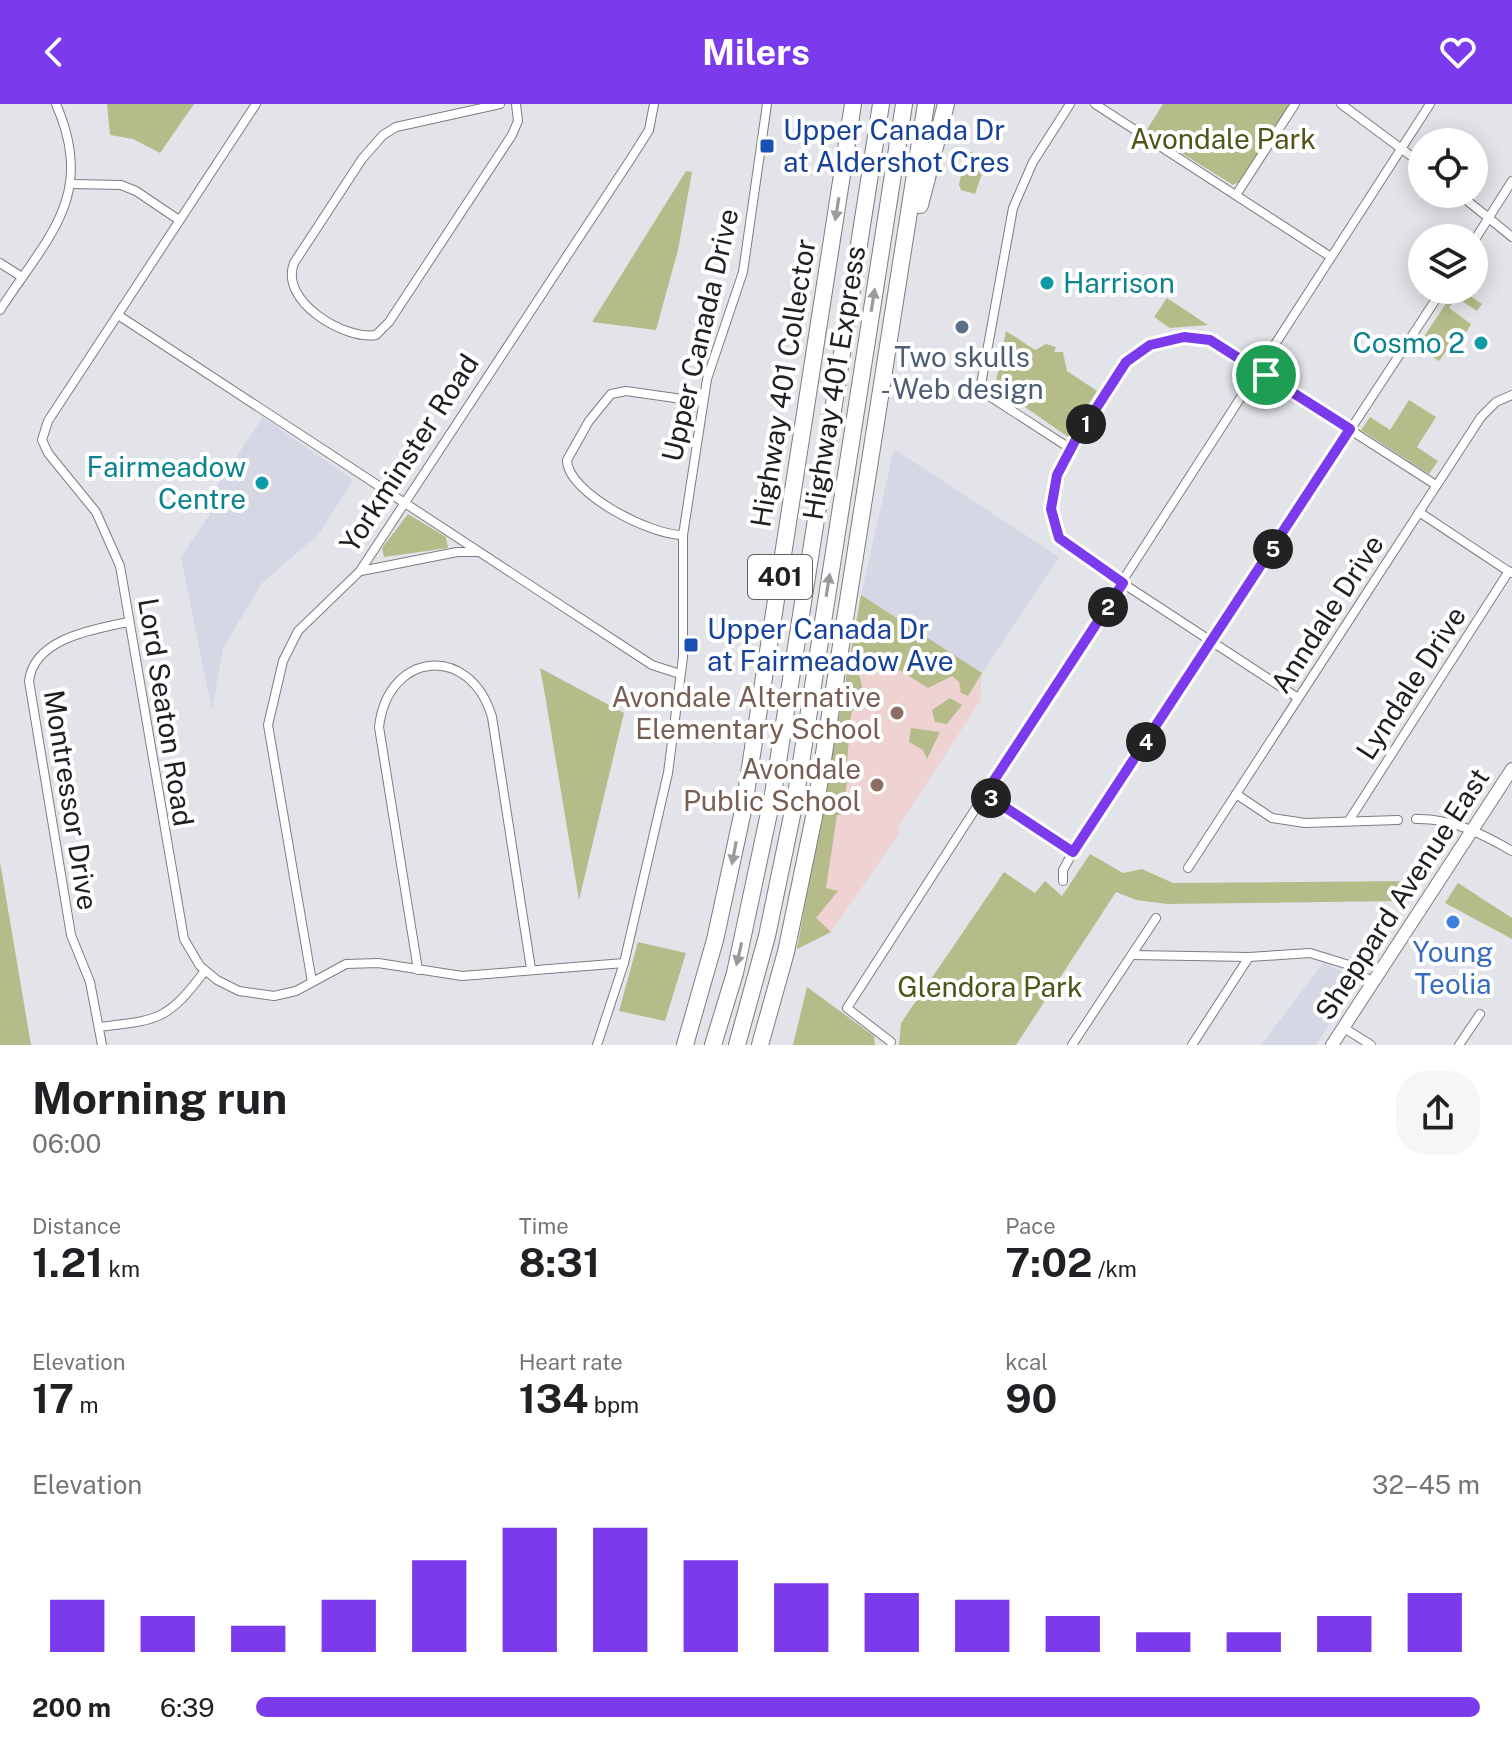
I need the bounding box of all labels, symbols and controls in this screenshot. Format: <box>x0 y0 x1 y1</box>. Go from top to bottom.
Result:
icon: back <box>32 30 76 74</box>
icon: heart <box>1436 30 1480 74</box>
text: Milers <box>702 31 810 73</box>
place label: Upper Canada Dr at Aldershot Cres <box>783 113 1010 178</box>
park label: Avondale Park <box>1130 122 1316 155</box>
map controls <box>1408 128 1488 304</box>
button: locate <box>1408 128 1488 208</box>
marker: Upper Canada Dr at Aldershot Cres <box>758 137 776 155</box>
one-way arrow <box>830 197 842 222</box>
street label: Upper Canada Drive <box>654 205 745 465</box>
button: layers <box>1408 224 1488 304</box>
street label: Highway 401 Collector <box>743 237 822 529</box>
street label: Highway 401 Express <box>796 244 871 522</box>
place label: Harrison <box>1063 266 1175 299</box>
marker: Harrison <box>1038 274 1056 292</box>
one-way arrow <box>867 287 880 312</box>
marker: Two skulls - Web design <box>953 318 971 336</box>
place label: Cosmo 2 <box>1352 326 1465 359</box>
marker: Cosmo 2 <box>1472 334 1490 352</box>
place label: Two skulls - Web design <box>880 340 1044 405</box>
pin <box>1232 341 1300 409</box>
street label: Yorkminster Road <box>332 348 485 558</box>
icon: arrive <box>1244 353 1288 397</box>
pin: 1 <box>1066 404 1106 444</box>
text: 1 <box>1081 411 1091 437</box>
place label: Fairmeadow Centre <box>87 450 246 515</box>
marker: Fairmeadow Centre <box>253 474 271 492</box>
pin: 5 <box>1253 529 1293 569</box>
street label: Anndale Drive <box>1263 529 1390 699</box>
text: 5 <box>1266 536 1280 562</box>
road number: 401 <box>748 555 812 599</box>
one-way arrow <box>823 572 835 597</box>
pin: 2 <box>1088 587 1128 627</box>
text: 2 <box>1101 594 1115 620</box>
street label: Lord Seaton Road <box>132 595 201 828</box>
street label: Lyndale Drive <box>1349 600 1472 765</box>
place label: Upper Canada Dr at Fairmeadow Ave <box>707 612 954 677</box>
marker: Upper Canada Dr at Fairmeadow Ave <box>682 636 700 654</box>
place label: Avondale Alternative Elementary School <box>611 680 881 745</box>
street label: Montressor Drive <box>38 688 105 912</box>
marker: Avondale Alternative Elementary School <box>888 704 906 722</box>
pin: 4 <box>1126 722 1166 762</box>
text: 4 <box>1139 729 1153 755</box>
place label: Avondale Public School <box>683 752 861 817</box>
street label: Sheppard Avenue East <box>1308 762 1495 1026</box>
marker: Avondale Public School <box>868 776 886 794</box>
pin: 3 <box>971 778 1011 818</box>
text: 3 <box>984 785 998 811</box>
one-way arrow <box>728 840 740 865</box>
marker: Young Teolia <box>1444 913 1462 931</box>
place label: Young Teolia <box>1412 935 1494 1000</box>
one-way arrow <box>732 942 745 967</box>
park label: Glendora Park <box>897 970 1083 1003</box>
button: share <box>1396 1071 1480 1155</box>
text: Morning run <box>32 1072 287 1124</box>
text: 06:00 <box>32 1128 101 1159</box>
text: Distance <box>32 1213 121 1239</box>
text: Time <box>519 1213 569 1239</box>
text: Pace <box>1005 1213 1056 1239</box>
text: 1.21 <box>32 1239 103 1286</box>
text: 8:31 <box>519 1239 600 1286</box>
text: 7:02 <box>1005 1239 1092 1286</box>
text: km <box>103 1256 140 1282</box>
text: /km <box>1092 1256 1137 1282</box>
text: Elevation <box>32 1349 125 1375</box>
text: Heart rate <box>519 1349 623 1375</box>
text: kcal <box>1005 1349 1048 1375</box>
text: 17 <box>32 1375 74 1422</box>
text: 134 <box>519 1375 588 1422</box>
text: 90 <box>1005 1375 1057 1422</box>
text: m <box>74 1392 99 1418</box>
text: bpm <box>588 1392 639 1418</box>
text: Elevation <box>32 1469 142 1500</box>
text: 32–45 m <box>1372 1469 1480 1500</box>
text: 200 m <box>32 1692 111 1723</box>
text: 6:39 <box>160 1692 215 1723</box>

